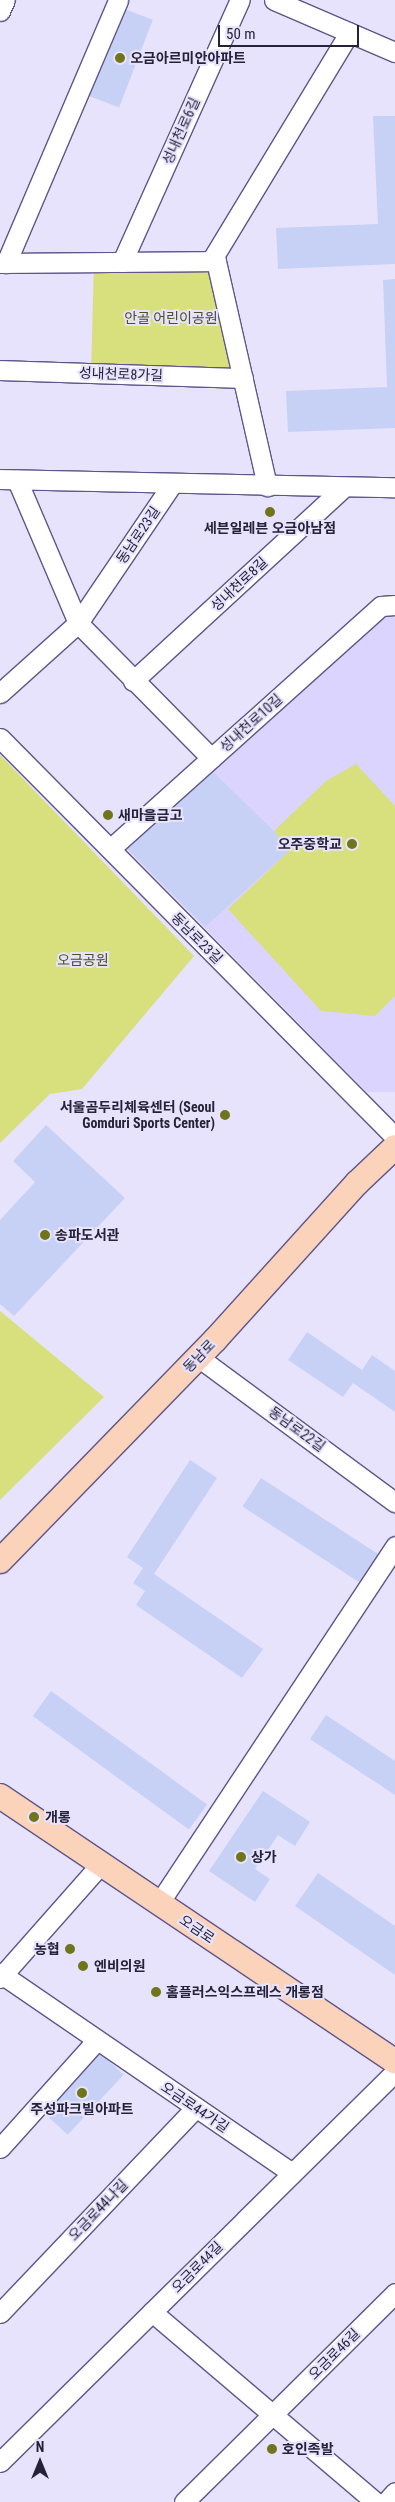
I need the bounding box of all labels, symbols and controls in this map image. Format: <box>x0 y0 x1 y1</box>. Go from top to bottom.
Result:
scale bar <box>220 15 361 47</box>
text: 50 m <box>226 25 256 43</box>
place label: 오금아르미안아파트 <box>130 50 246 66</box>
marker: 오금아르미안아파트 <box>114 52 126 64</box>
street label: 성내천로6길 <box>159 95 203 167</box>
park label: 안골 어린이공원 <box>124 310 218 326</box>
street label: 성내천로8가길 <box>79 364 163 384</box>
street label: 동남로23길 <box>113 503 163 567</box>
marker: 세븐일레븐 오금아남점 <box>264 506 276 518</box>
place label: 세븐일레븐 오금아남점 <box>204 520 336 536</box>
street label: 성내천로8길 <box>207 554 271 614</box>
street label: 성내천로10길 <box>216 691 286 755</box>
place label: 새마을금고 <box>118 807 182 823</box>
marker: 새마을금고 <box>102 809 114 821</box>
place label: 오주중학교 <box>278 836 342 852</box>
marker: 오주중학교 <box>346 838 358 850</box>
street label: 동남로23길 <box>168 909 226 967</box>
park label: 오금공원 <box>57 952 109 968</box>
place label: 서울곰두리체육센터 (Seoul Gomduri Sports Center) <box>60 1099 215 1132</box>
marker: 서울곰두리체육센터 (Seoul Gomduri Sports Center) <box>219 1109 231 1121</box>
place label: 송파도서관 <box>55 1227 119 1243</box>
marker: 송파도서관 <box>39 1229 51 1241</box>
street label: 동남로 <box>180 1336 218 1376</box>
street label: 동남로22길 <box>266 1403 328 1455</box>
place label: 개롱 <box>45 1809 71 1825</box>
marker: 개롱 <box>27 1810 41 1824</box>
place label: 상가 <box>251 1849 277 1865</box>
marker: 상가 <box>235 1851 247 1863</box>
street label: 오금로 <box>176 1911 218 1947</box>
place label: 농협 <box>34 1941 60 1957</box>
marker: 농협 <box>64 1943 76 1955</box>
place label: 엔비의원 <box>94 1958 146 1974</box>
marker: 엔비의원 <box>76 1959 90 1973</box>
place label: 홈플러스익스프레스 개롱점 <box>166 1984 324 2000</box>
marker: 홈플러스익스프레스 개롱점 <box>150 1986 162 1998</box>
street label: 오금로44가길 <box>158 2078 232 2136</box>
marker: 주성파크빌아파트 <box>76 2087 88 2099</box>
place label: 주성파크빌아파트 <box>30 2101 134 2117</box>
street label: 오금로44나길 <box>65 2176 131 2244</box>
street label: 오금로44길 <box>168 2238 226 2296</box>
street label: 오금로46길 <box>305 2325 363 2383</box>
north arrow <box>15 2437 65 2487</box>
text: N <box>36 2439 44 2455</box>
place label: 호인족발 <box>282 2441 334 2457</box>
marker: 호인족발 <box>266 2443 278 2455</box>

